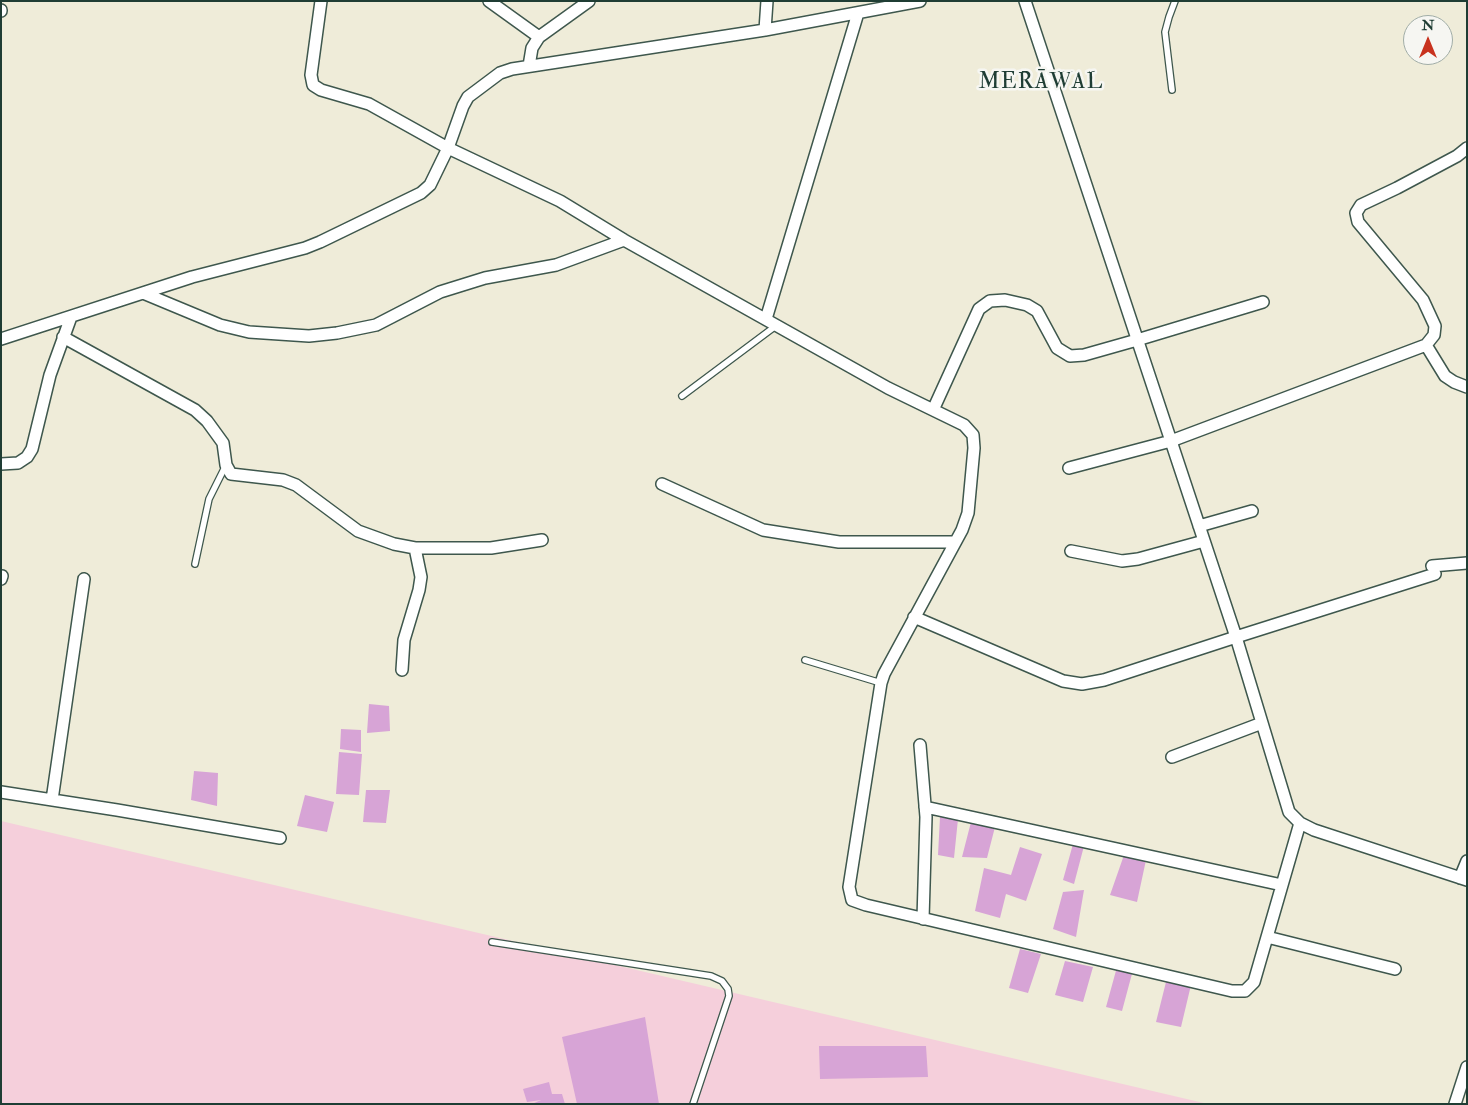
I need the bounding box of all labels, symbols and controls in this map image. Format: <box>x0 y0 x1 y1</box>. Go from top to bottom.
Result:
north arrow <box>1403 15 1453 65</box>
text: N <box>1422 17 1434 34</box>
district label: MERĀWAL <box>978 70 1104 96</box>

